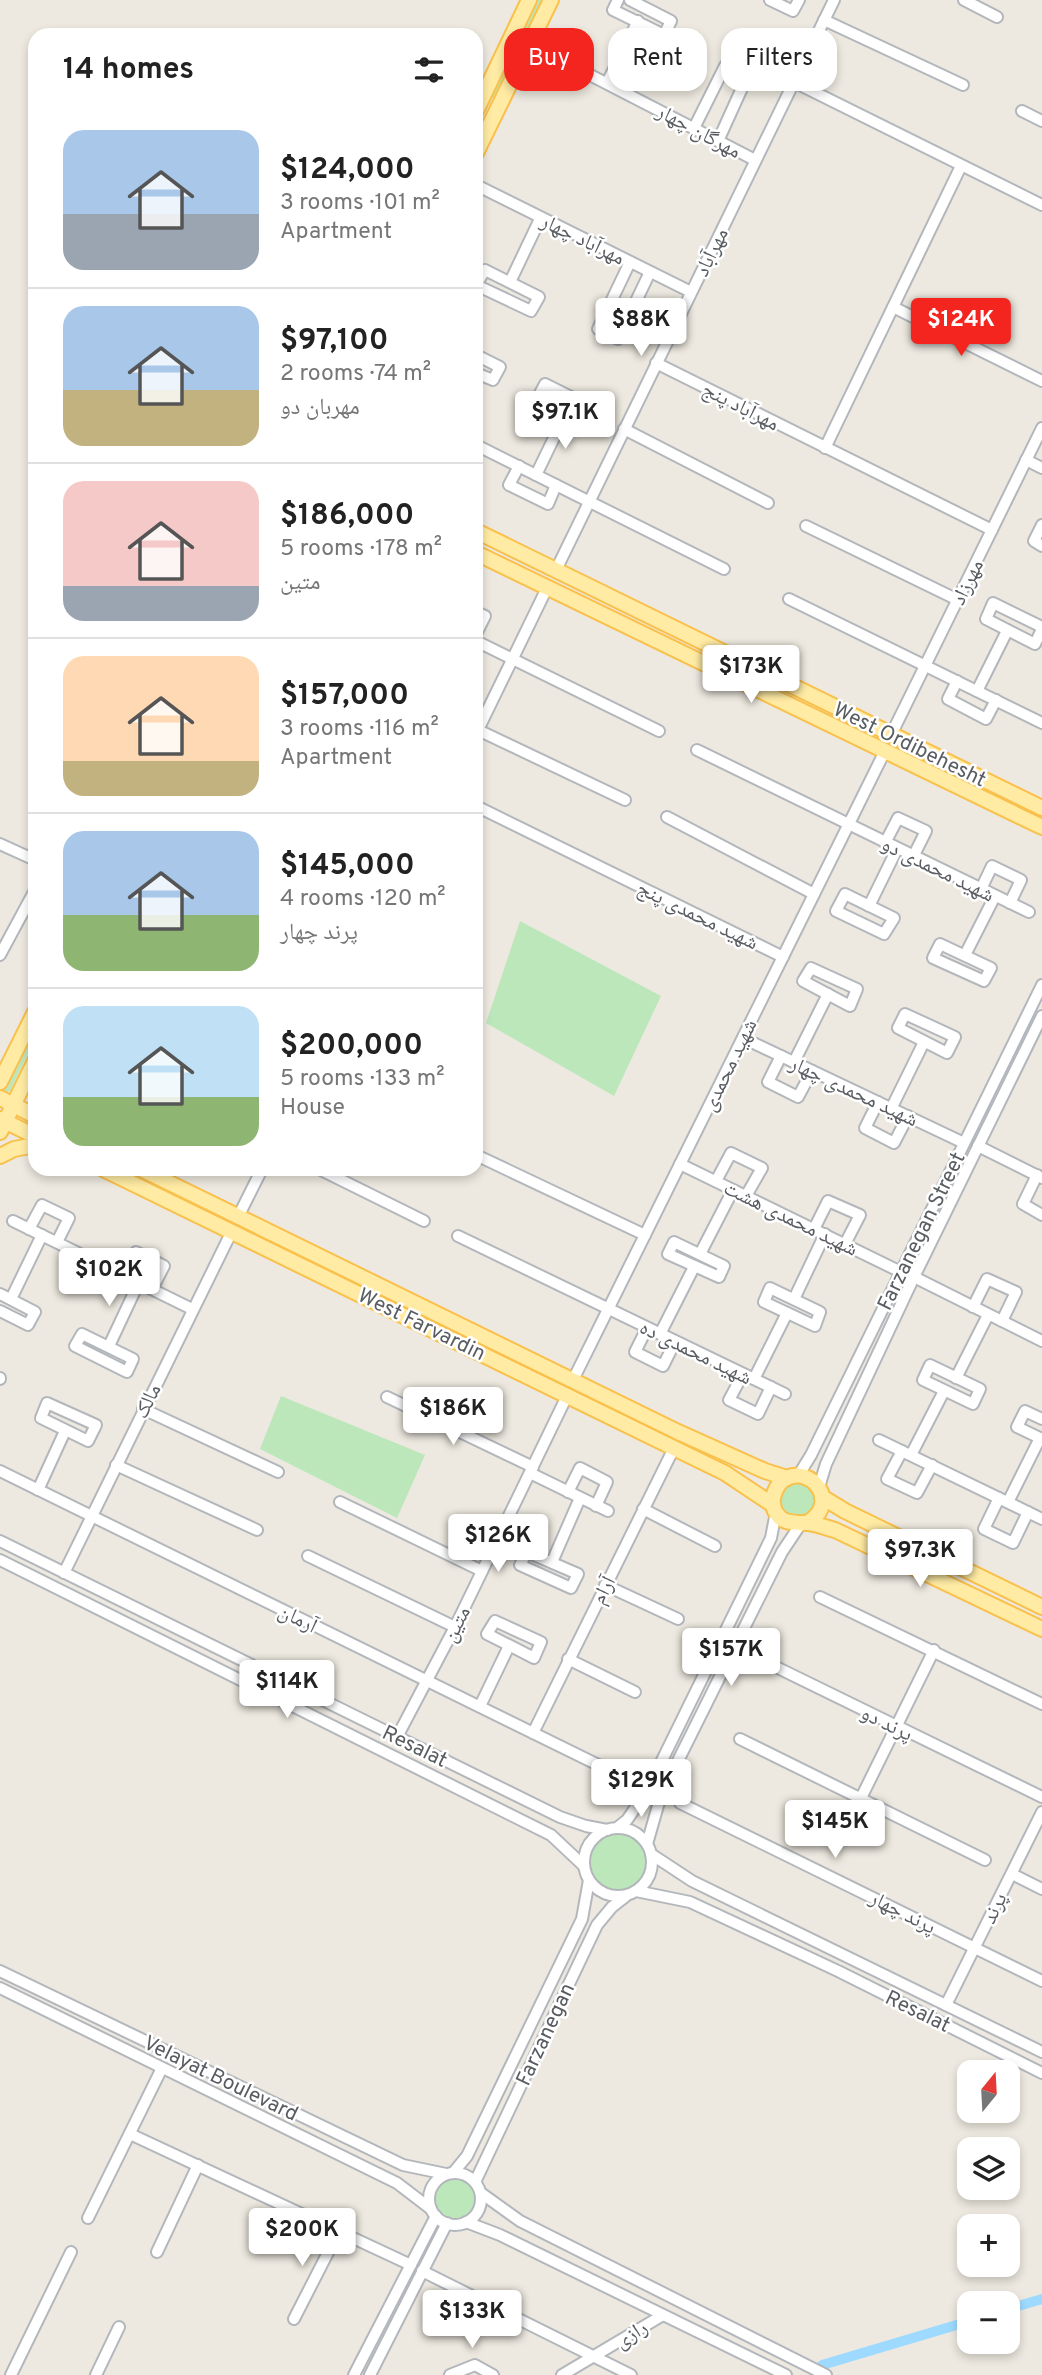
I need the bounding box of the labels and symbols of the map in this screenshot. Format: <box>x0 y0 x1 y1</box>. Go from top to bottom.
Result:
street label: مهرگان چهار <box>650 98 745 166</box>
street label: مهرآباد چهار <box>535 208 629 272</box>
street label: مهرآباد <box>689 224 736 281</box>
pin: $88K <box>600 298 682 358</box>
pin: $124K <box>912 298 1010 358</box>
street label: مهرآباد پنج <box>697 376 783 438</box>
pin: $97.1K <box>508 392 622 451</box>
street label: مهرزاد <box>946 555 991 610</box>
pin: $173K <box>702 646 800 705</box>
street label: West Ordibehesht <box>828 697 990 794</box>
street label: شهید محمدی دو <box>876 831 998 909</box>
street label: شهید محمدی پنج <box>632 875 762 957</box>
street label: شهید محمدی <box>696 1015 764 1116</box>
street label: شهید محمدی چهار <box>784 1050 922 1134</box>
street label: Farzanegan Street <box>872 1148 972 1315</box>
street label: شهید محمدی هشت <box>719 1175 862 1264</box>
pin: $102K <box>60 1248 158 1308</box>
street label: West Farvardin <box>353 1283 490 1368</box>
street label: شهید محمدی ده <box>635 1315 756 1392</box>
street label: مالک <box>128 1380 168 1424</box>
pin: $186K <box>404 1388 502 1447</box>
pin: $126K <box>449 1514 547 1574</box>
pin: $97.3K <box>863 1530 977 1589</box>
street label: آرام <box>586 1571 623 1609</box>
street label: آرمان <box>273 1598 322 1641</box>
street label: متین <box>437 1602 478 1647</box>
pin: $157K <box>682 1628 780 1688</box>
pin: $114K <box>238 1660 336 1720</box>
street label: پرند دو <box>856 1700 917 1749</box>
street label: Resalat <box>377 1720 451 1775</box>
pin: $129K <box>592 1759 690 1819</box>
pin: $145K <box>786 1800 884 1860</box>
street label: پرند چهار <box>864 1885 940 1942</box>
street label: پرند <box>976 1889 1014 1929</box>
street label: Farzanegan <box>511 1979 582 2090</box>
street label: Resalat <box>880 1985 954 2040</box>
street label: Velayat Boulevard <box>139 2030 302 2128</box>
north arrow <box>957 2060 1020 2123</box>
pin: $200K <box>253 2208 351 2268</box>
pin: $133K <box>423 2290 521 2350</box>
street label: رازی <box>610 2315 653 2356</box>

